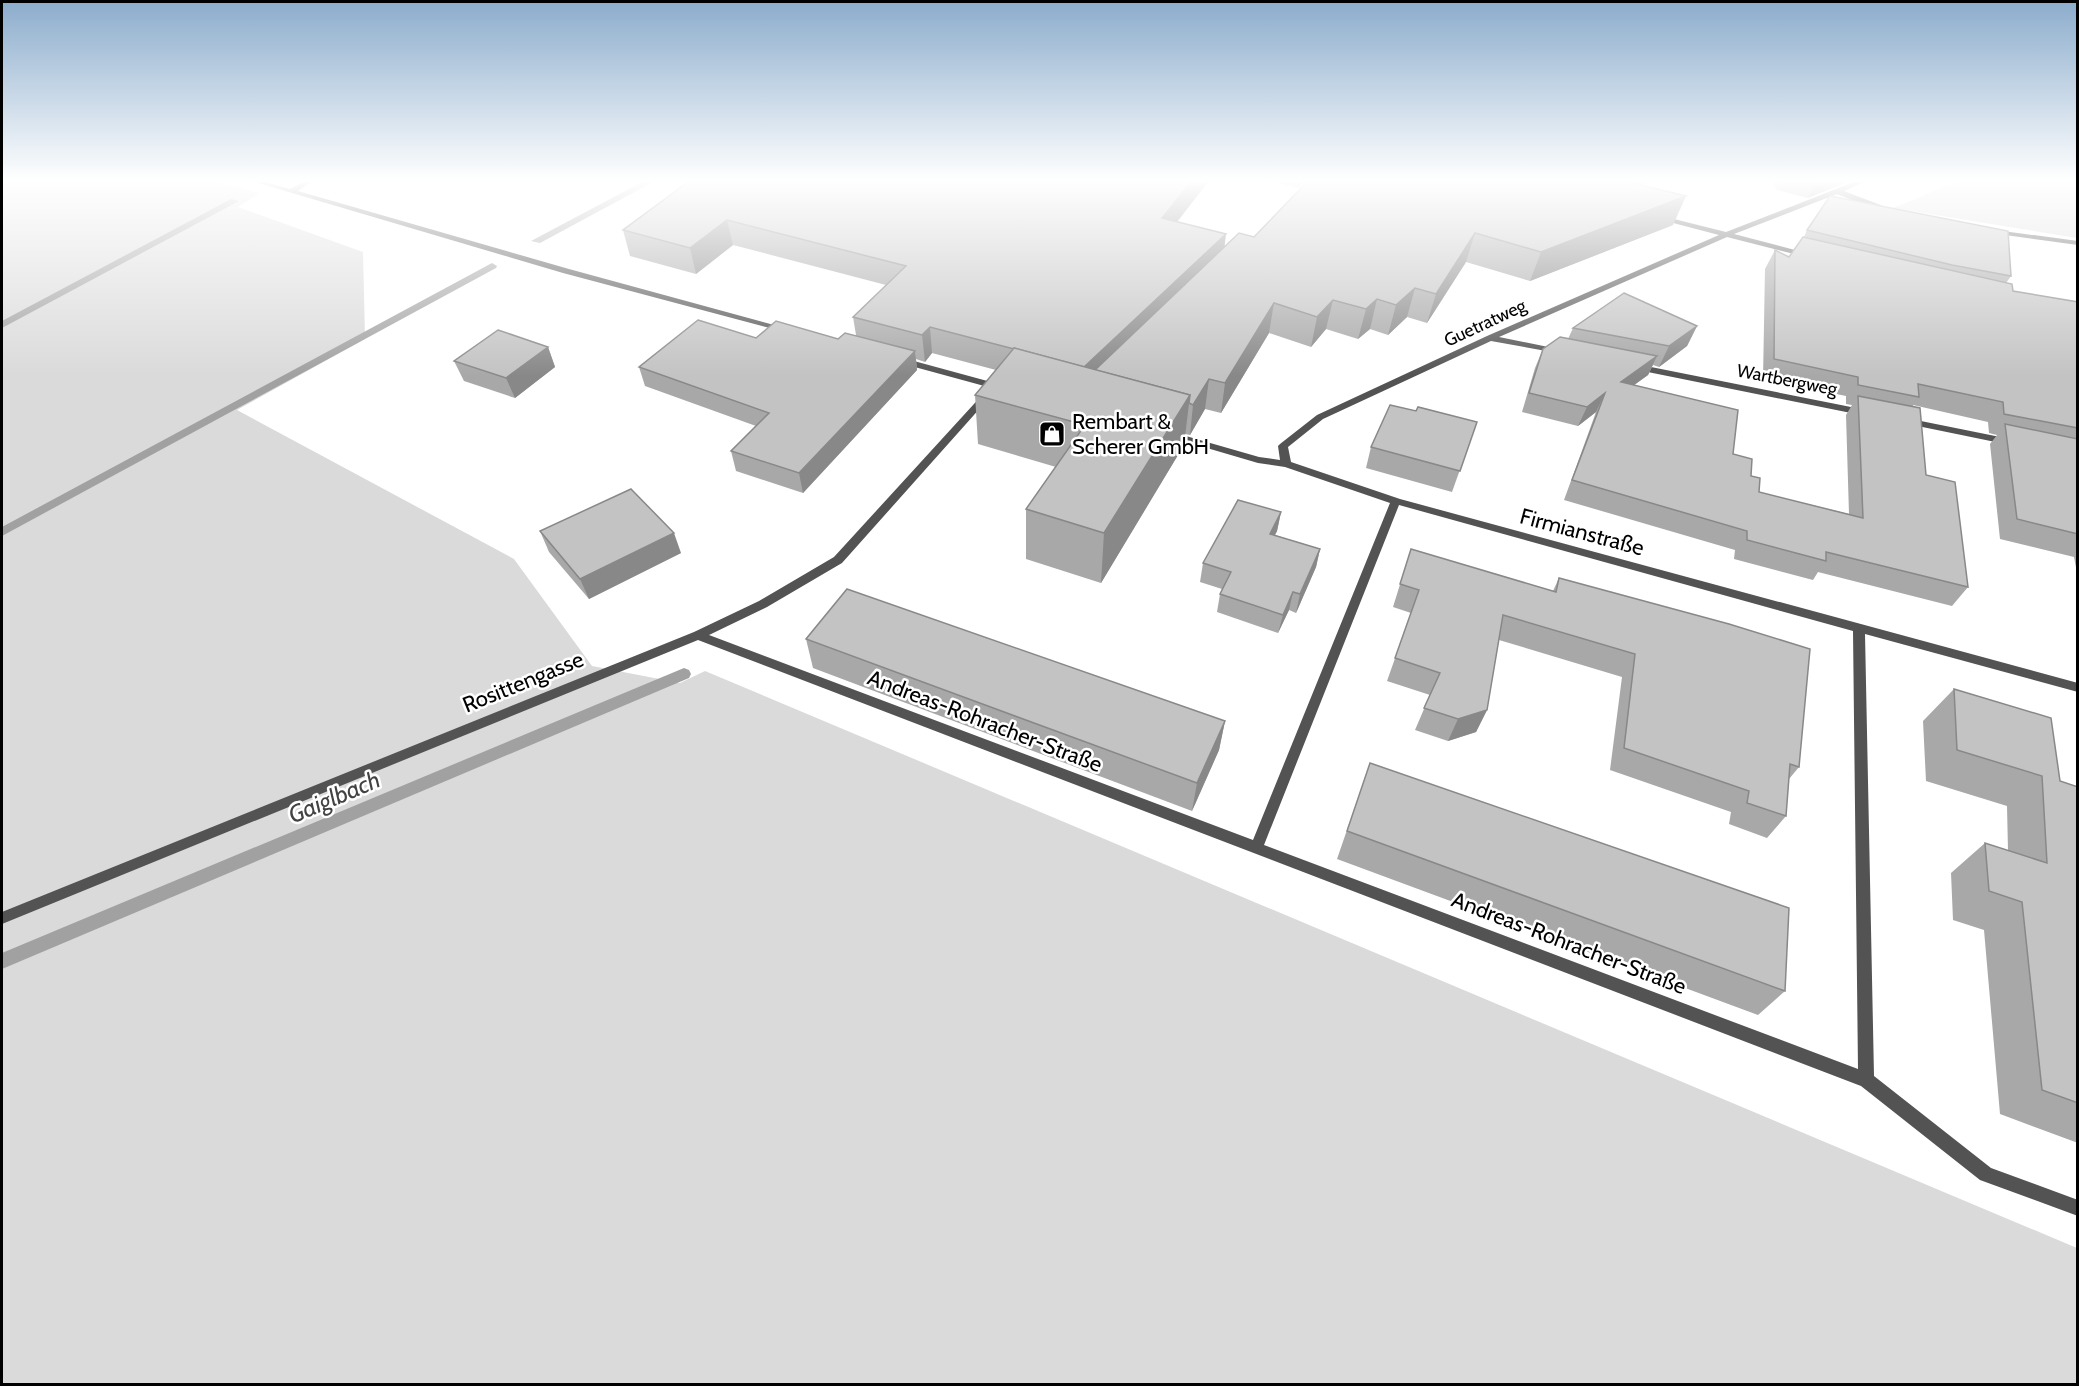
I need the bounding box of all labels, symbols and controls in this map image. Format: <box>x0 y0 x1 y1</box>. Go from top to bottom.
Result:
street label: Guetratweg <box>1441 294 1530 352</box>
street label: Wartbergweg <box>1735 360 1840 401</box>
place label: Rembart & Scherer GmbH <box>1072 408 1209 460</box>
shop icon: Rembart & Scherer GmbH <box>1037 419 1067 449</box>
street label: Firmianstraße <box>1517 502 1647 562</box>
street label: Rosittengasse <box>459 646 587 718</box>
street label: Andreas-Rohracher-Straße <box>864 664 1106 778</box>
water label: Gaiglbach <box>284 765 384 829</box>
street label: Andreas-Rohracher-Straße <box>1448 886 1690 1000</box>

